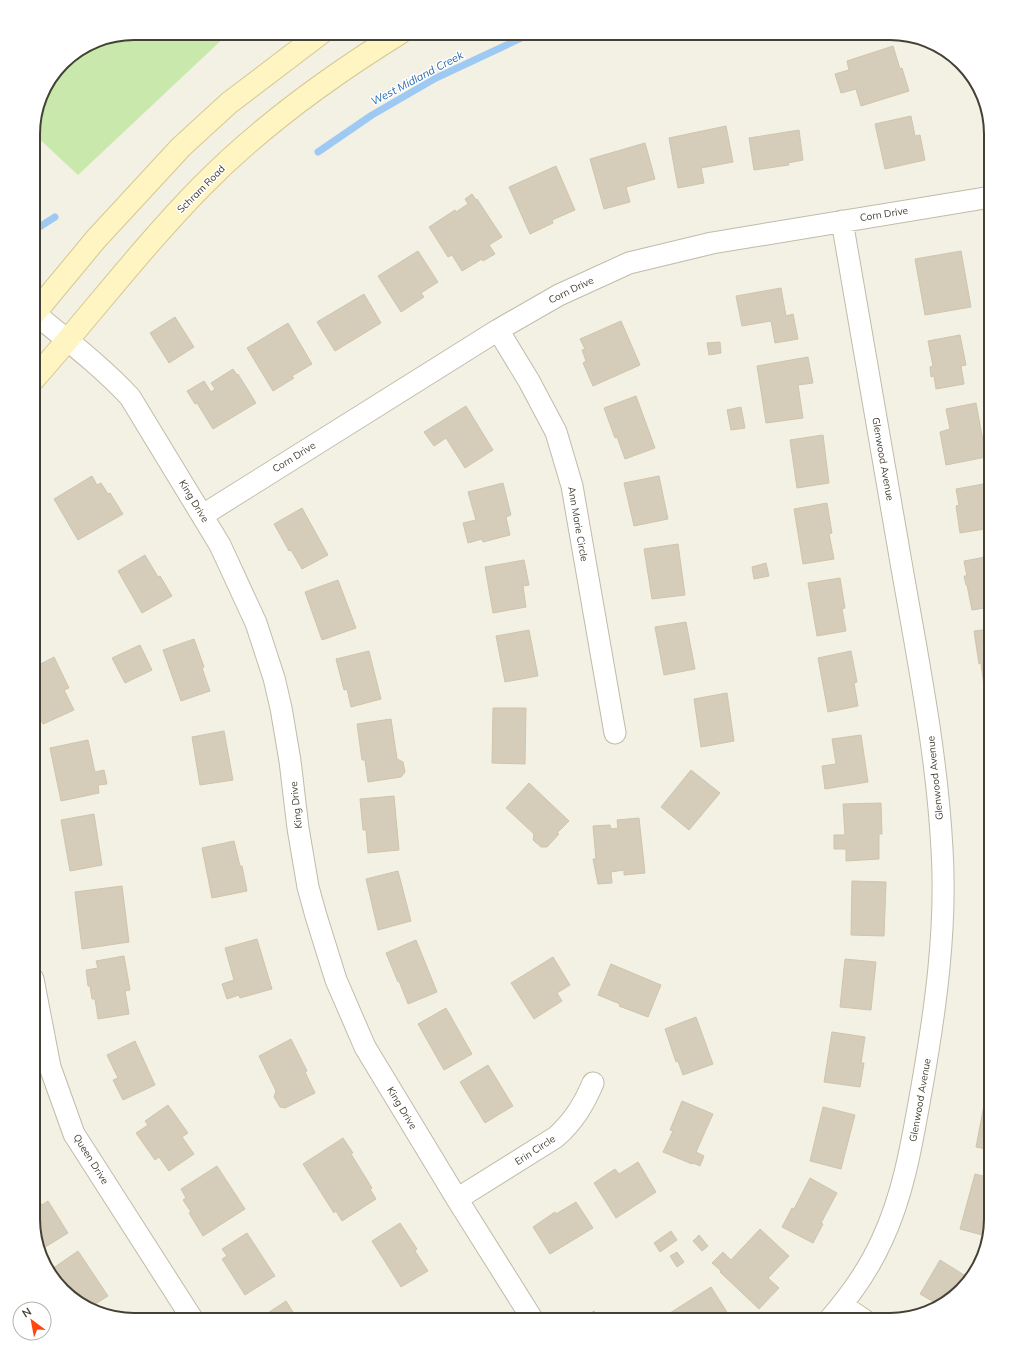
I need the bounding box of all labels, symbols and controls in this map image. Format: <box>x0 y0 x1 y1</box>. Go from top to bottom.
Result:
water label: West Midland Creek <box>368 48 466 108</box>
street label: Schram Road <box>174 162 228 216</box>
street label: Corn Drive <box>859 204 909 224</box>
street label: Corn Drive <box>546 274 596 306</box>
street label: Glenwood Avenue <box>869 416 897 502</box>
street label: Corn Drive <box>270 439 318 475</box>
street label: King Drive <box>176 477 212 525</box>
street label: Ann Marie Circle <box>565 486 591 562</box>
street label: Glenwood Avenue <box>924 735 946 821</box>
street label: King Drive <box>287 781 305 829</box>
street label: Glenwood Avenue <box>906 1057 934 1143</box>
street label: King Drive <box>384 1084 420 1132</box>
street label: Queen Drive <box>70 1131 112 1187</box>
street label: Erin Circle <box>512 1132 558 1168</box>
north arrow <box>12 1301 52 1341</box>
text: N <box>19 1304 34 1321</box>

